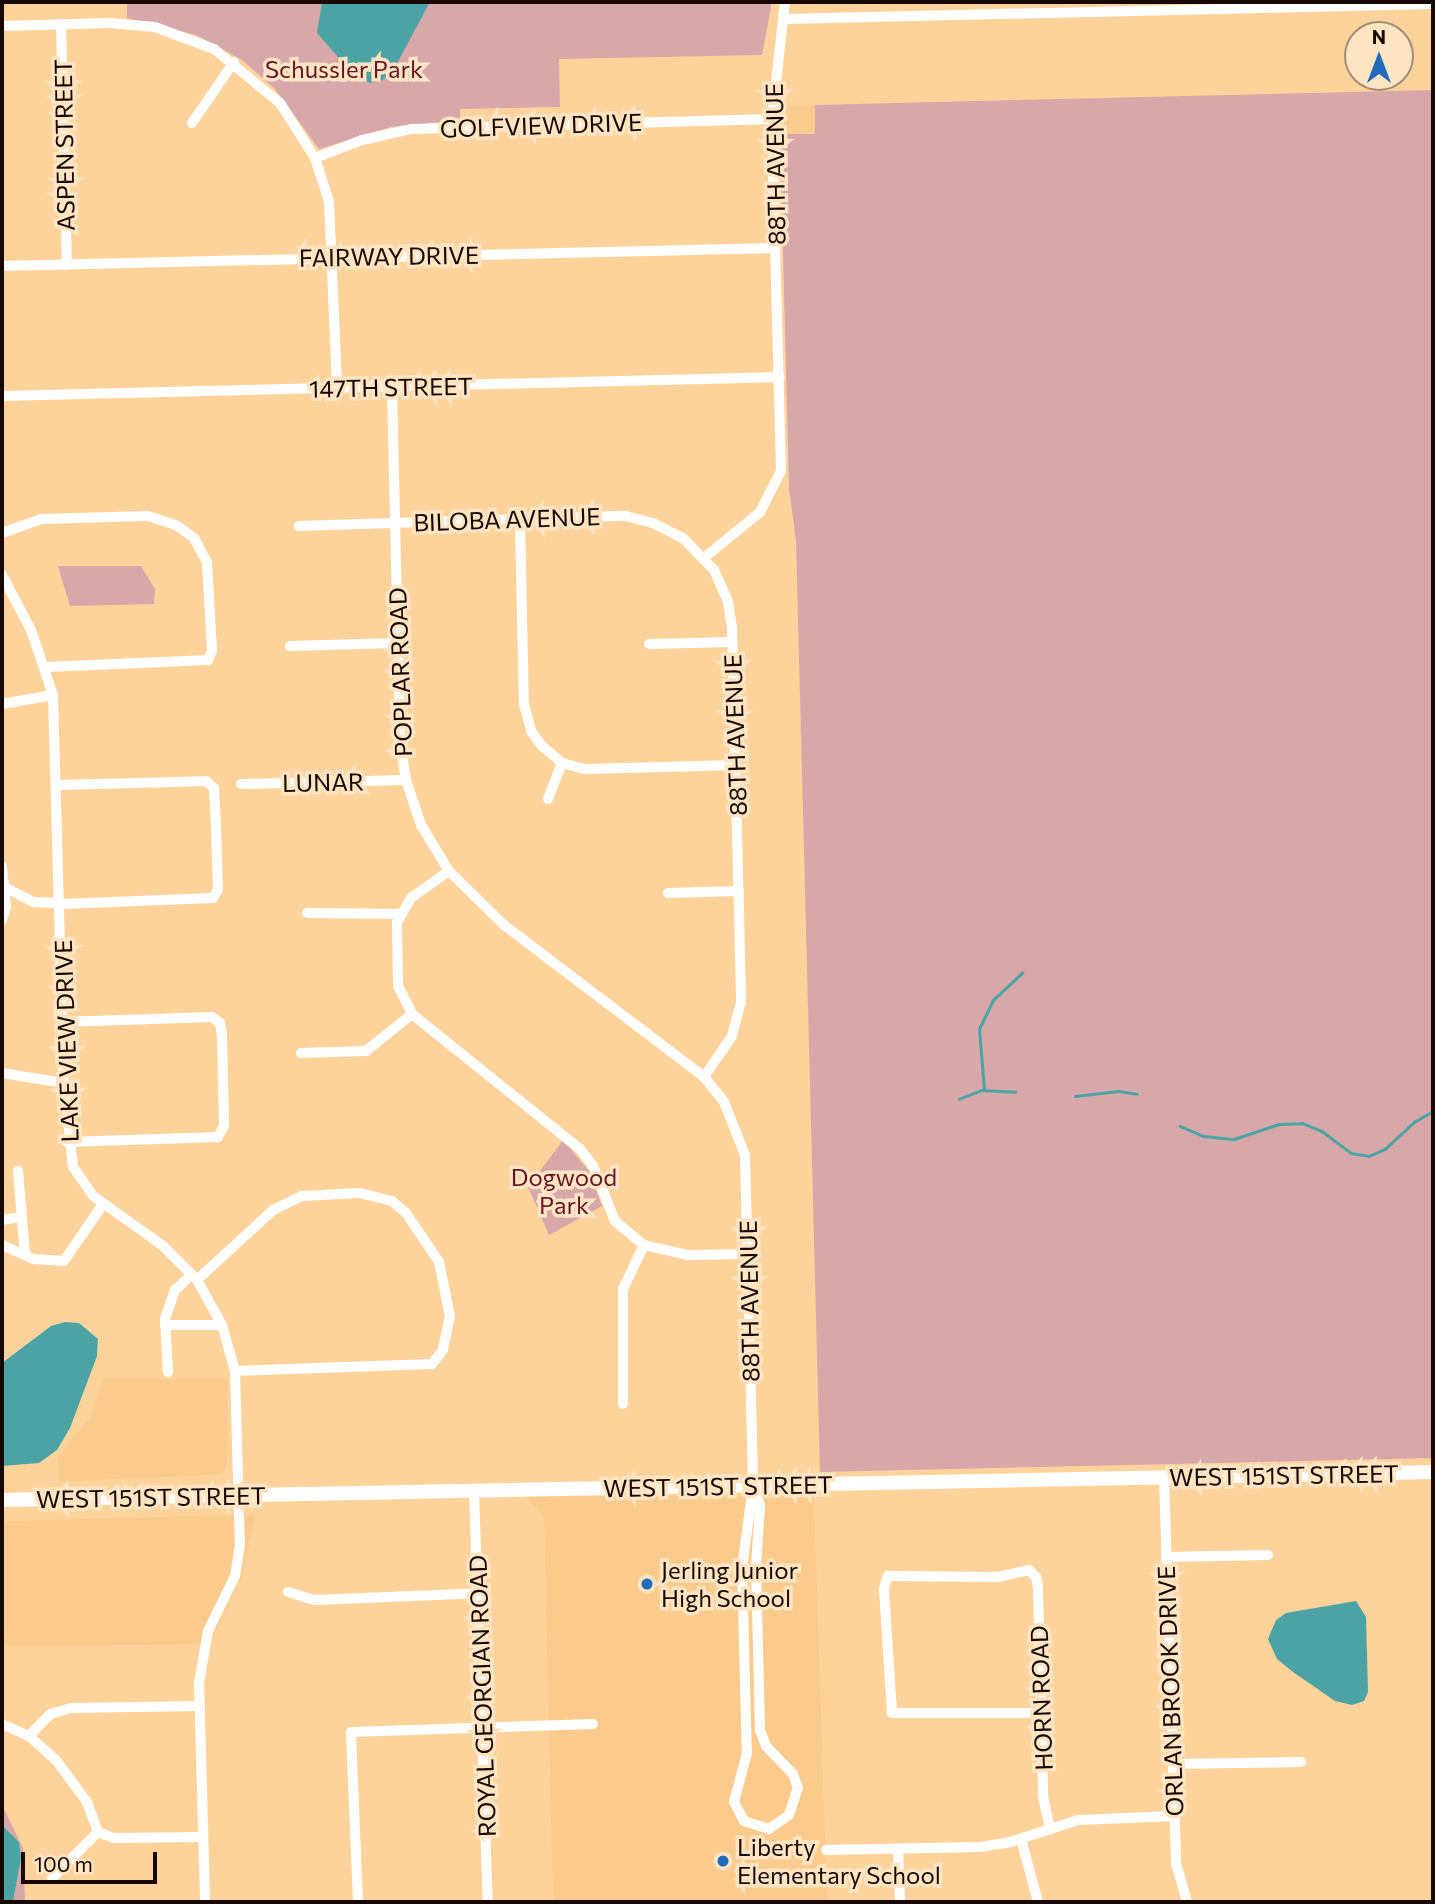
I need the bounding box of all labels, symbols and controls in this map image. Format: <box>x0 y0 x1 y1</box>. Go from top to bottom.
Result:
north arrow <box>1344 21 1414 91</box>
text: N <box>1372 25 1386 48</box>
park label: Schussler Park <box>265 55 423 83</box>
street label: ASPEN STREET <box>48 59 80 231</box>
street label: 88TH AVENUE <box>759 83 791 245</box>
street label: GOLFVIEW DRIVE <box>439 107 643 143</box>
street label: FAIRWAY DRIVE <box>299 240 479 272</box>
street label: 147TH STREET <box>309 371 473 403</box>
street label: BILOBA AVENUE <box>413 501 601 537</box>
street label: POPLAR ROAD <box>383 587 417 757</box>
street label: 88TH AVENUE <box>718 654 752 816</box>
street label: LUNAR <box>282 767 364 797</box>
street label: LAKE VIEW DRIVE <box>48 939 84 1143</box>
park label: Dogwood Park <box>511 1163 617 1219</box>
street label: 88TH AVENUE <box>733 1220 765 1382</box>
street label: WEST 151ST STREET <box>1169 1459 1399 1491</box>
street label: WEST 151ST STREET <box>603 1470 833 1502</box>
street label: WEST 151ST STREET <box>36 1481 266 1513</box>
street label: ROYAL GEORGIAN ROAD <box>463 1554 501 1838</box>
place label: Jerling Junior High School <box>661 1556 798 1612</box>
street label: ORLAN BROOK DRIVE <box>1151 1565 1189 1817</box>
marker: Jerling Junior High School <box>639 1576 655 1592</box>
street label: HORN ROAD <box>1024 1625 1058 1771</box>
place label: Liberty Elementary School <box>737 1833 941 1889</box>
scale bar <box>24 1838 161 1882</box>
text: 100 m <box>34 1851 93 1876</box>
marker: Liberty Elementary School <box>715 1853 731 1869</box>

